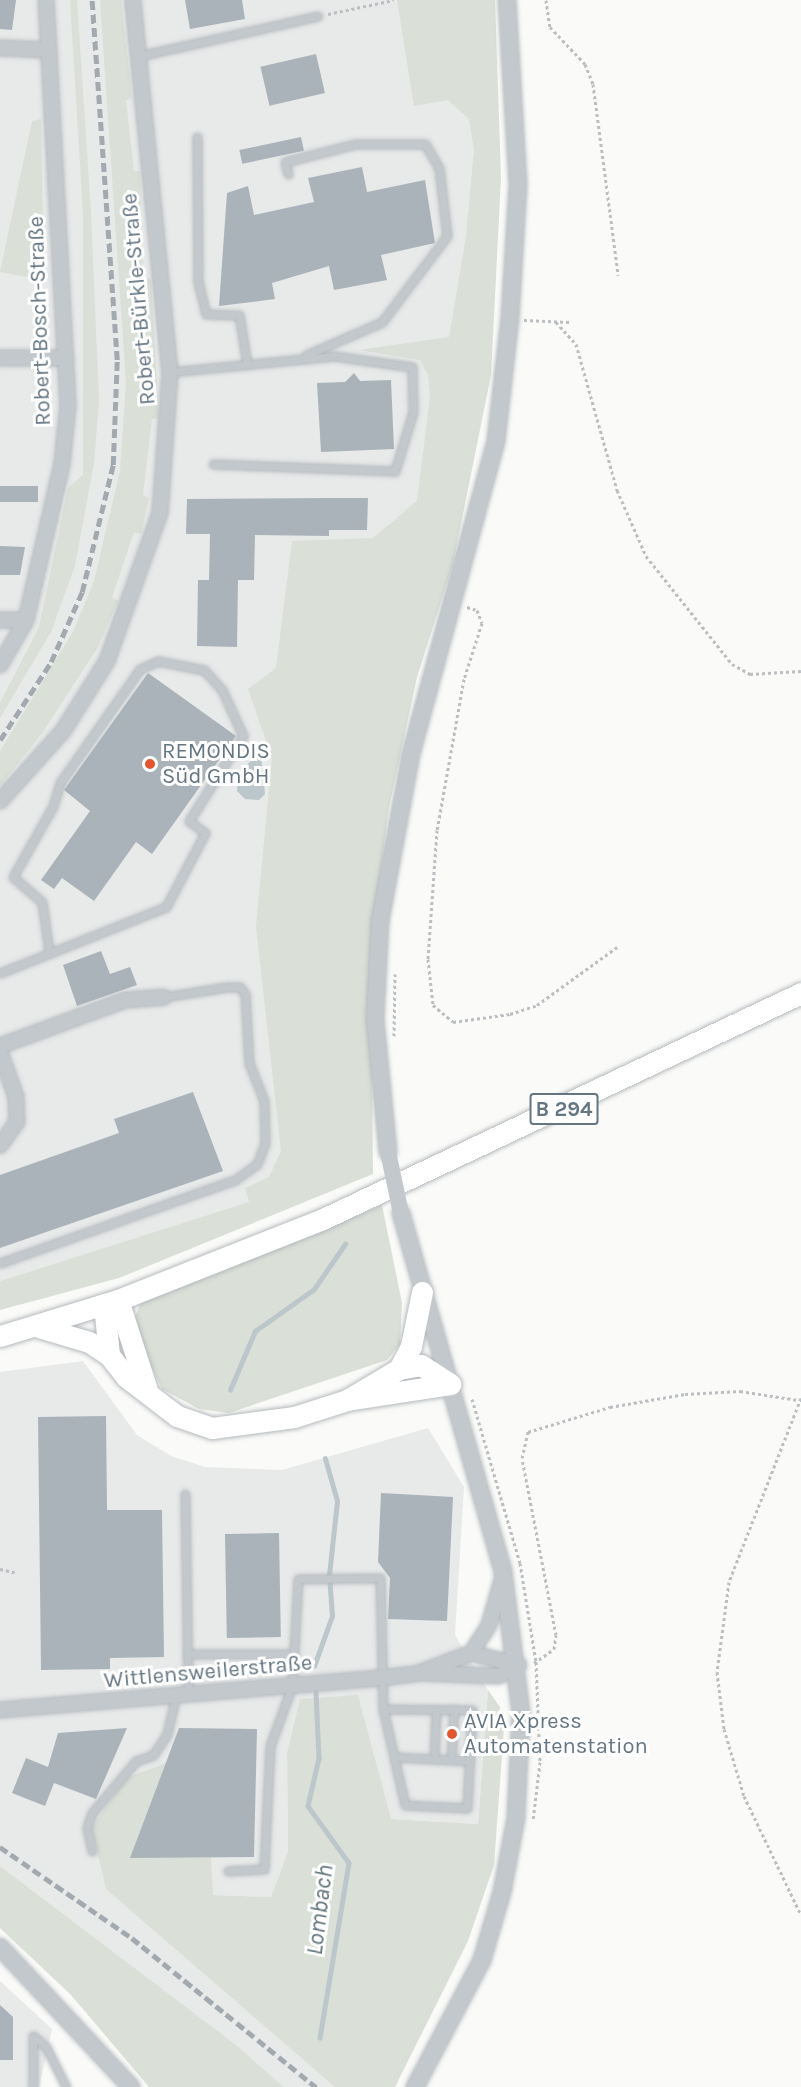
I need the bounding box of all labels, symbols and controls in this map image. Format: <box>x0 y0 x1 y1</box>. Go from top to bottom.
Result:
street label: Robert-Bürkle-Straße <box>117 192 161 406</box>
street label: Robert-Bosch-Straße <box>23 216 57 426</box>
place label: REMONDIS Süd GmbH <box>162 738 270 790</box>
marker: REMONDIS Süd GmbH <box>143 757 157 771</box>
road number: B 294 <box>530 1091 598 1127</box>
street label: Wittlensweilerstraße <box>103 1650 313 1694</box>
place label: AVIA Xpress Automatenstation <box>464 1708 648 1760</box>
marker: AVIA Xpress Automatenstation <box>445 1727 459 1741</box>
water label: Lombach <box>300 1863 340 1957</box>

